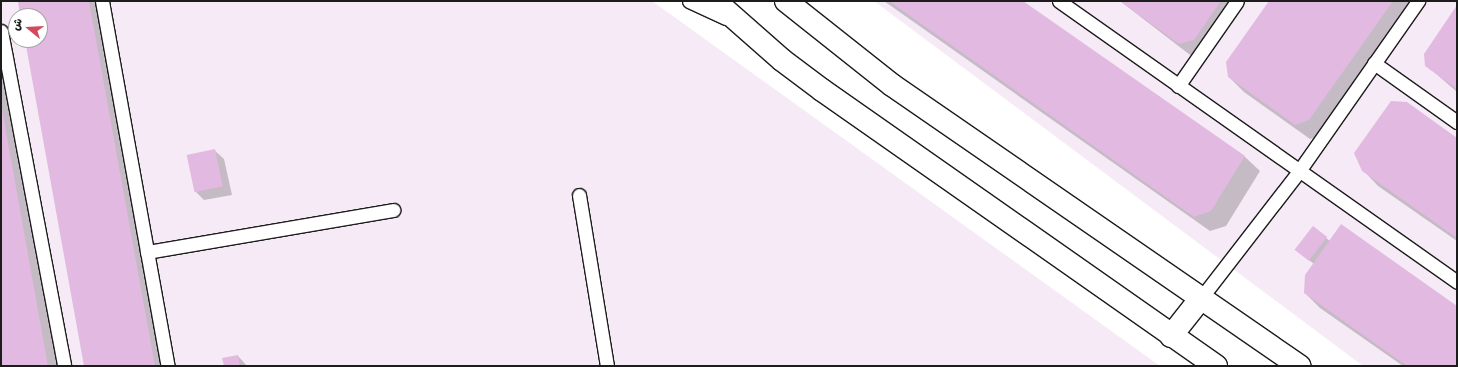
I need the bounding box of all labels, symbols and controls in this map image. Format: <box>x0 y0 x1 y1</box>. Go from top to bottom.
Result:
north arrow <box>8 8 48 48</box>
text: ش <box>9 17 25 32</box>

